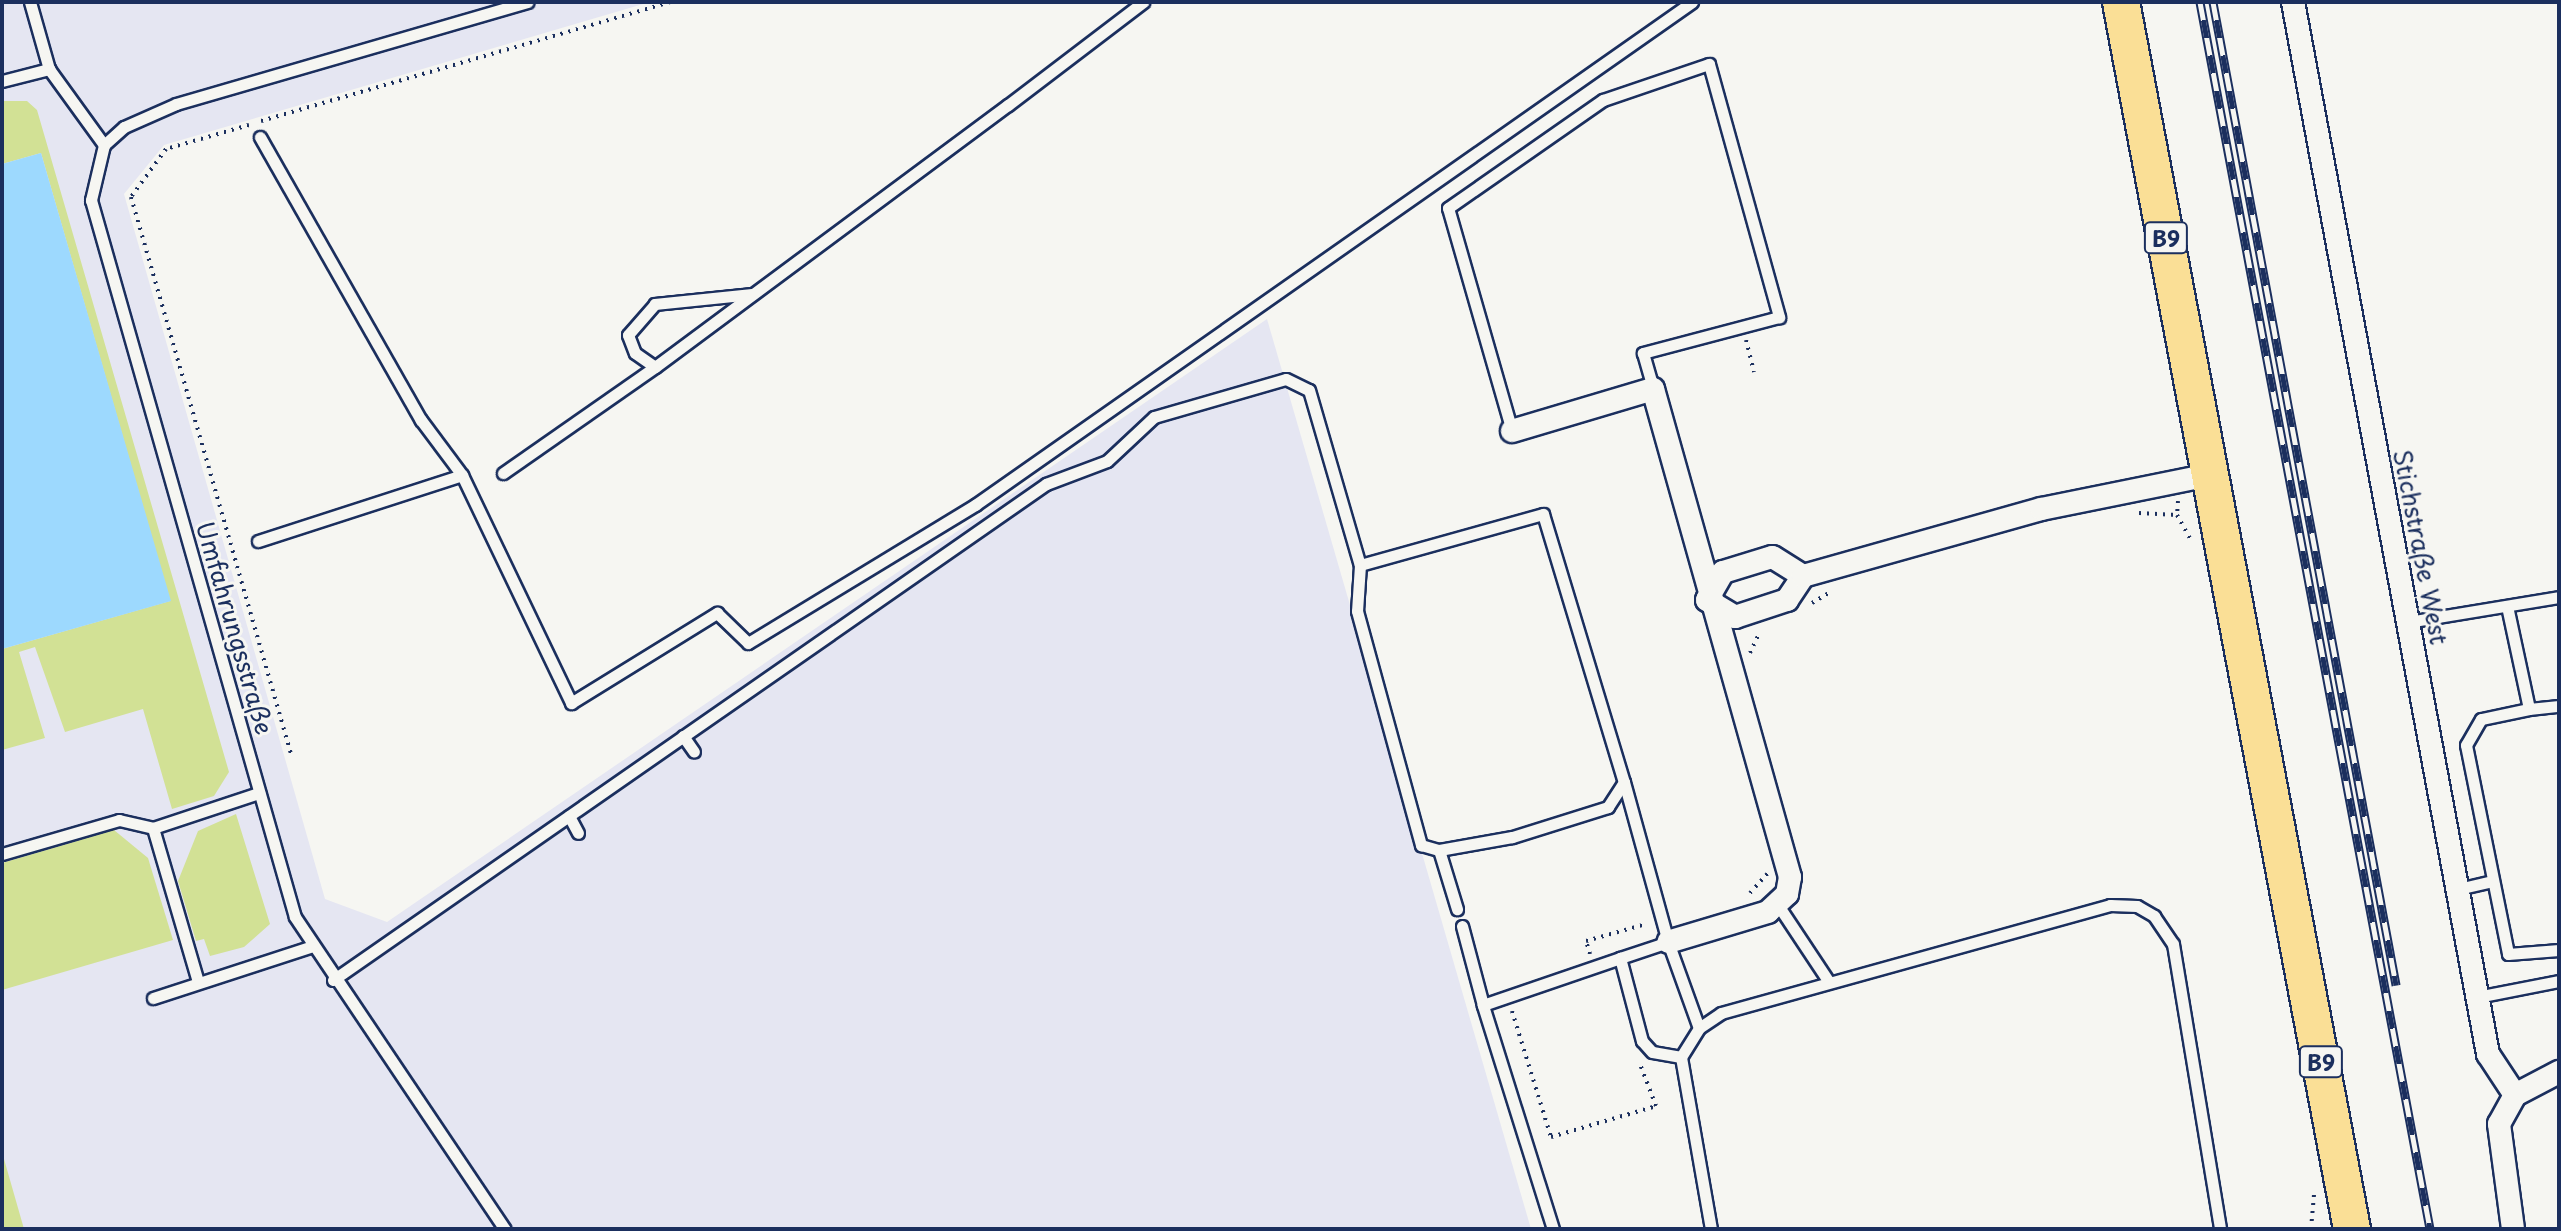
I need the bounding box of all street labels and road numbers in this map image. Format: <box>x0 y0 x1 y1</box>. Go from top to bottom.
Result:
road number: B9 <box>2142 220 2190 256</box>
street label: Stichstraße West <box>2388 447 2454 647</box>
street label: Umfahrungsstraße <box>191 518 279 738</box>
road number: B9 <box>2297 1044 2345 1080</box>

